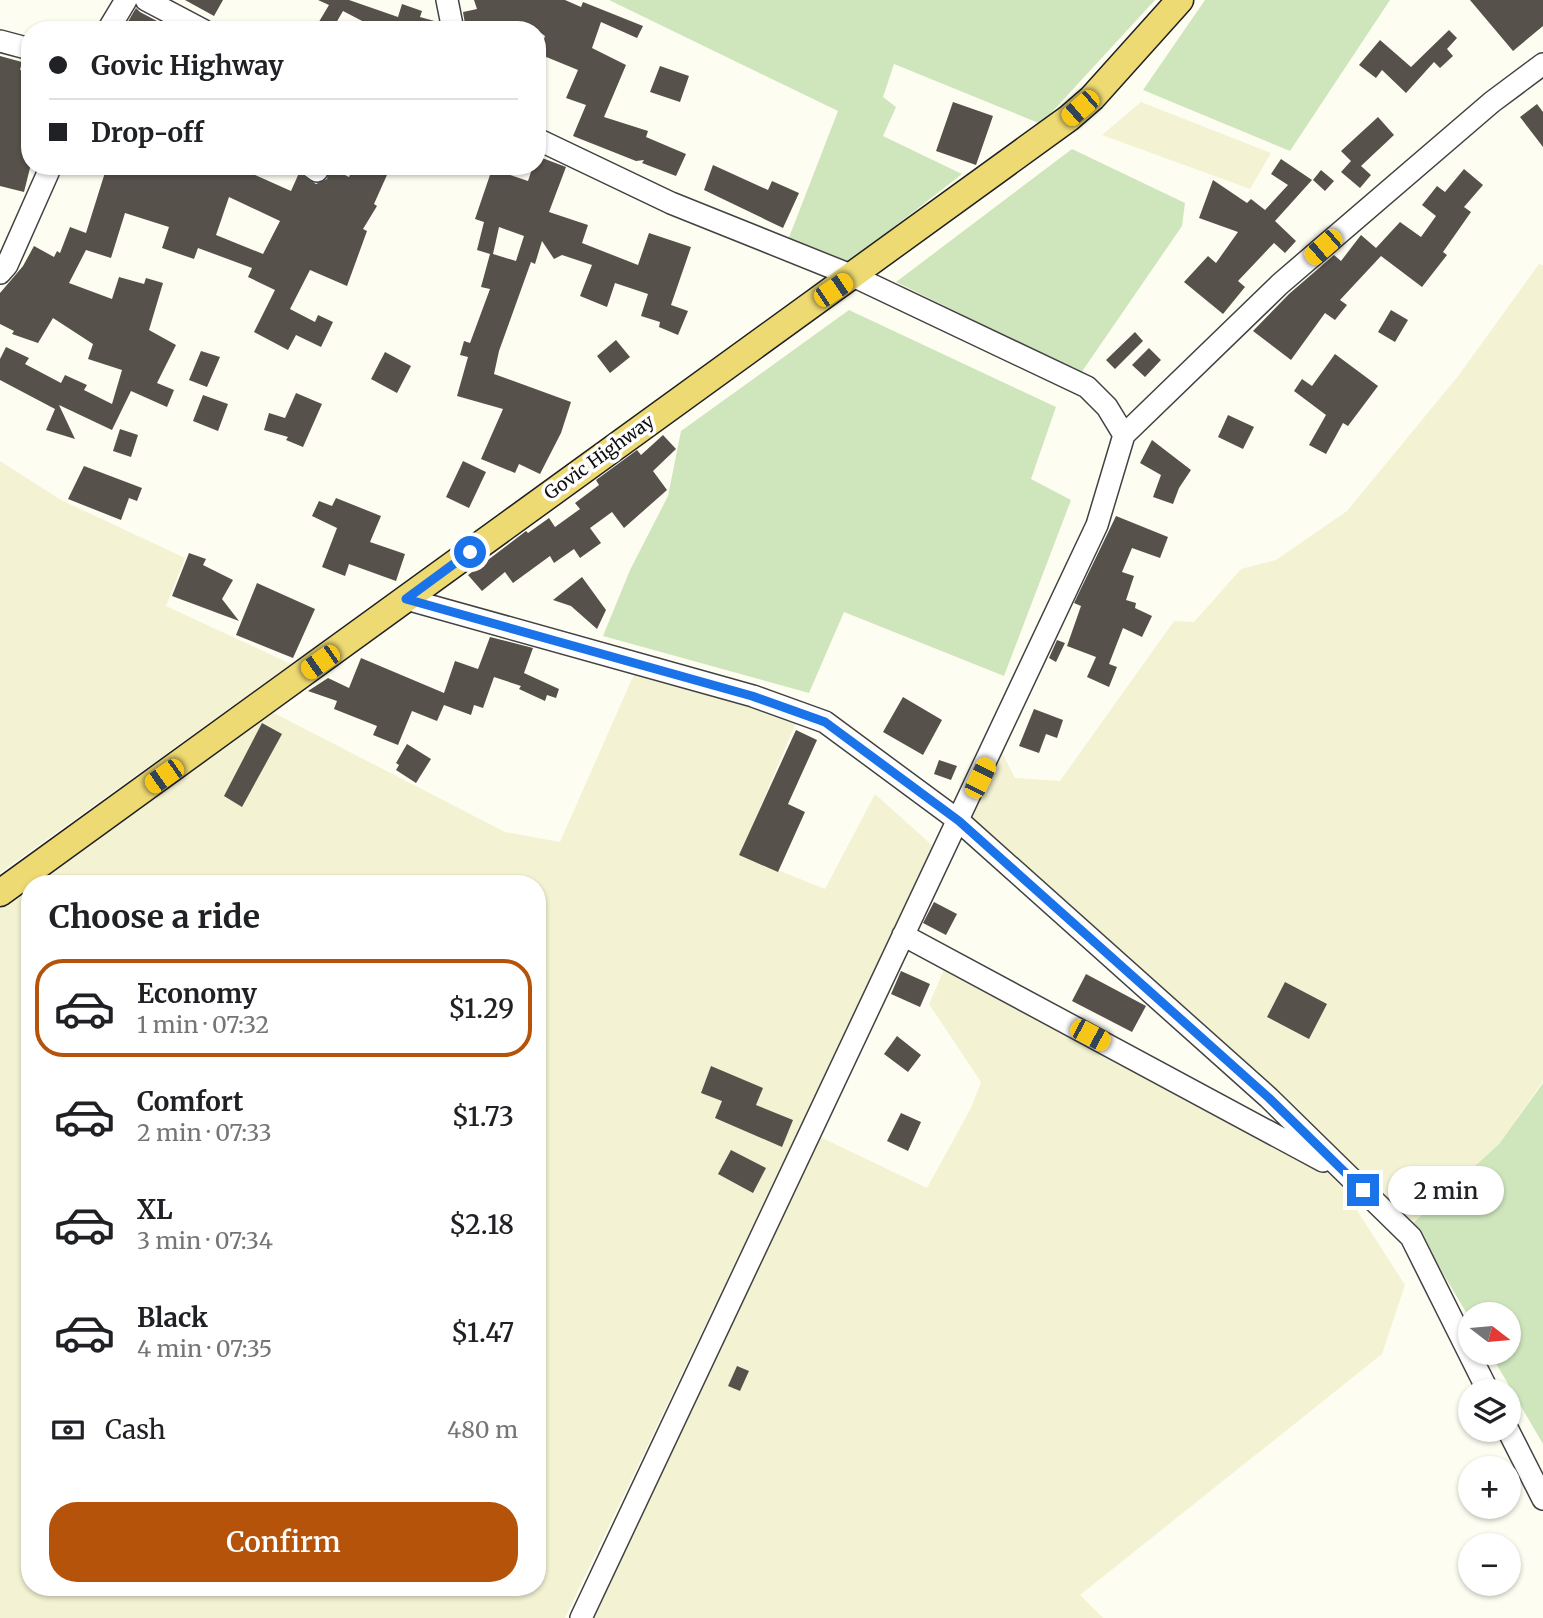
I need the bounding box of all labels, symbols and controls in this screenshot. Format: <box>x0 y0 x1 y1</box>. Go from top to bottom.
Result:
text: Govic Highway <box>91 49 284 82</box>
car <box>1058 86 1103 130</box>
text: Drop-off <box>91 116 204 149</box>
car <box>1301 225 1346 269</box>
car <box>810 270 857 310</box>
street label: Govic Highway <box>539 409 659 505</box>
route start <box>454 536 486 568</box>
car <box>297 641 344 683</box>
car <box>141 755 188 797</box>
car <box>962 755 999 801</box>
text: Choose a ride <box>49 897 260 937</box>
icon: car <box>53 977 116 1040</box>
text: Economy <box>137 977 257 1010</box>
text: $1.29 <box>448 992 514 1025</box>
text: 1 min · 07:32 <box>137 1010 269 1039</box>
car <box>1067 1016 1114 1054</box>
icon: car <box>53 1085 116 1148</box>
text: Comfort <box>137 1085 243 1118</box>
text: $1.73 <box>452 1100 514 1133</box>
text: 2 min · 07:33 <box>137 1118 272 1147</box>
callout: 2 min <box>1388 1166 1503 1214</box>
route end <box>1347 1174 1379 1206</box>
text: 2 min <box>1414 1176 1478 1205</box>
icon: car <box>53 1193 116 1256</box>
text: XL <box>137 1193 173 1226</box>
text: $2.18 <box>449 1208 514 1241</box>
text: 3 min · 07:34 <box>137 1226 273 1255</box>
icon: car <box>53 1301 116 1364</box>
text: Black <box>137 1301 208 1334</box>
north arrow <box>1458 1302 1521 1365</box>
map controls <box>1458 1302 1521 1596</box>
text: $1.47 <box>451 1316 514 1349</box>
text: 4 min · 07:35 <box>137 1334 272 1363</box>
button: layers <box>1458 1379 1521 1442</box>
icon: cash <box>49 1411 87 1449</box>
text: Cash <box>105 1413 166 1446</box>
text: 480 m <box>447 1415 518 1444</box>
button: + <box>1458 1456 1521 1519</box>
button: Confirm <box>49 1502 518 1582</box>
button: − <box>1458 1533 1521 1596</box>

